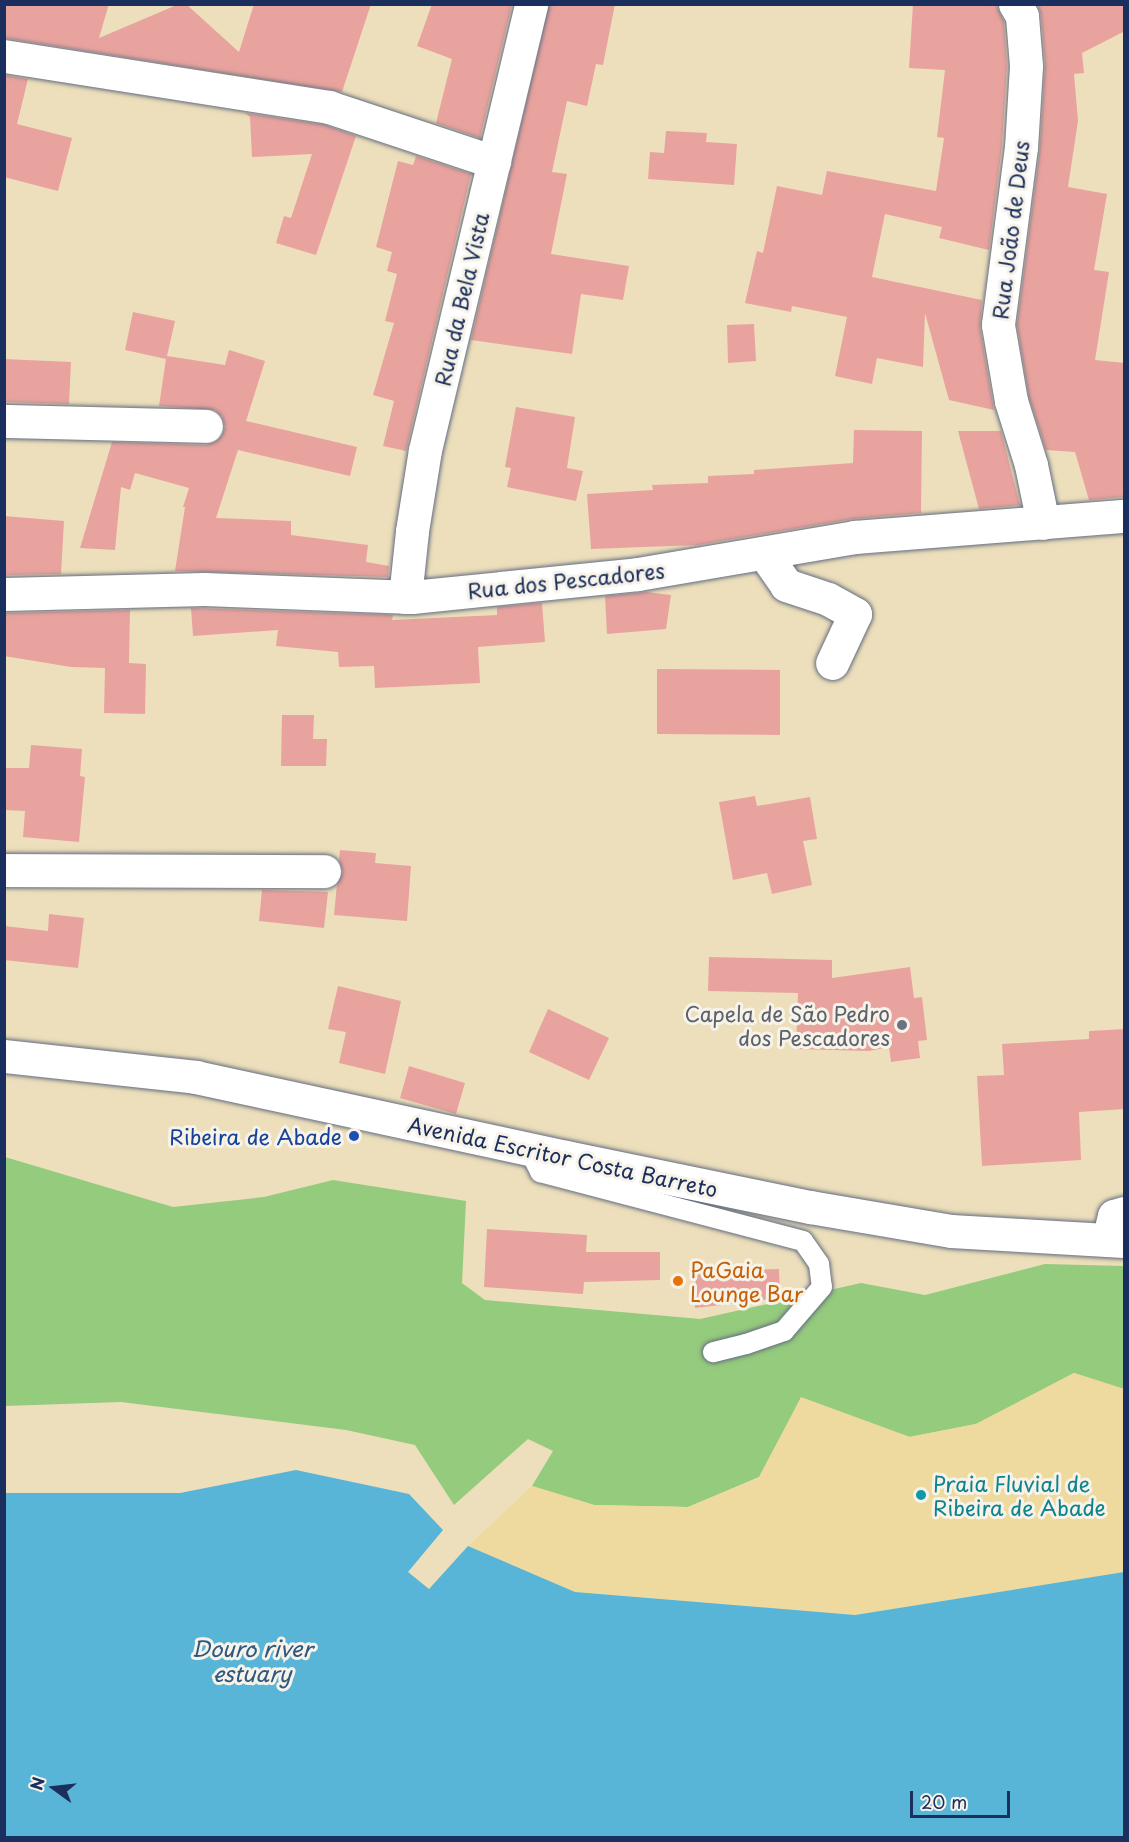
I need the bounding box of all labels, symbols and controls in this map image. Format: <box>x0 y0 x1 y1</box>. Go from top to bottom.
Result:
street label: Rua João de Deus <box>986 139 1034 321</box>
street label: Rua da Bela Vista <box>428 208 494 390</box>
street label: Rua dos Pescadores <box>466 557 666 603</box>
place label: Capela de São Pedro dos Pescadores <box>683 1000 890 1050</box>
marker: Capela de São Pedro dos Pescadores <box>895 1018 909 1032</box>
street label: Avenida Escritor Costa Barreto <box>406 1111 720 1201</box>
place label: Ribeira de Abade <box>170 1123 342 1149</box>
marker: Ribeira de Abade <box>347 1129 361 1143</box>
place label: PaGaia Lounge Bar <box>690 1256 804 1306</box>
marker: PaGaia Lounge Bar <box>671 1274 685 1288</box>
place label: Praia Fluvial de Ribeira de Abade <box>933 1470 1105 1520</box>
marker: Praia Fluvial de Ribeira de Abade <box>914 1488 928 1502</box>
water label: Douro river estuary <box>191 1634 313 1686</box>
north arrow <box>24 1758 84 1818</box>
text: N <box>23 1774 50 1793</box>
scale bar <box>913 1779 1014 1817</box>
text: 20 m <box>921 1788 967 1815</box>

